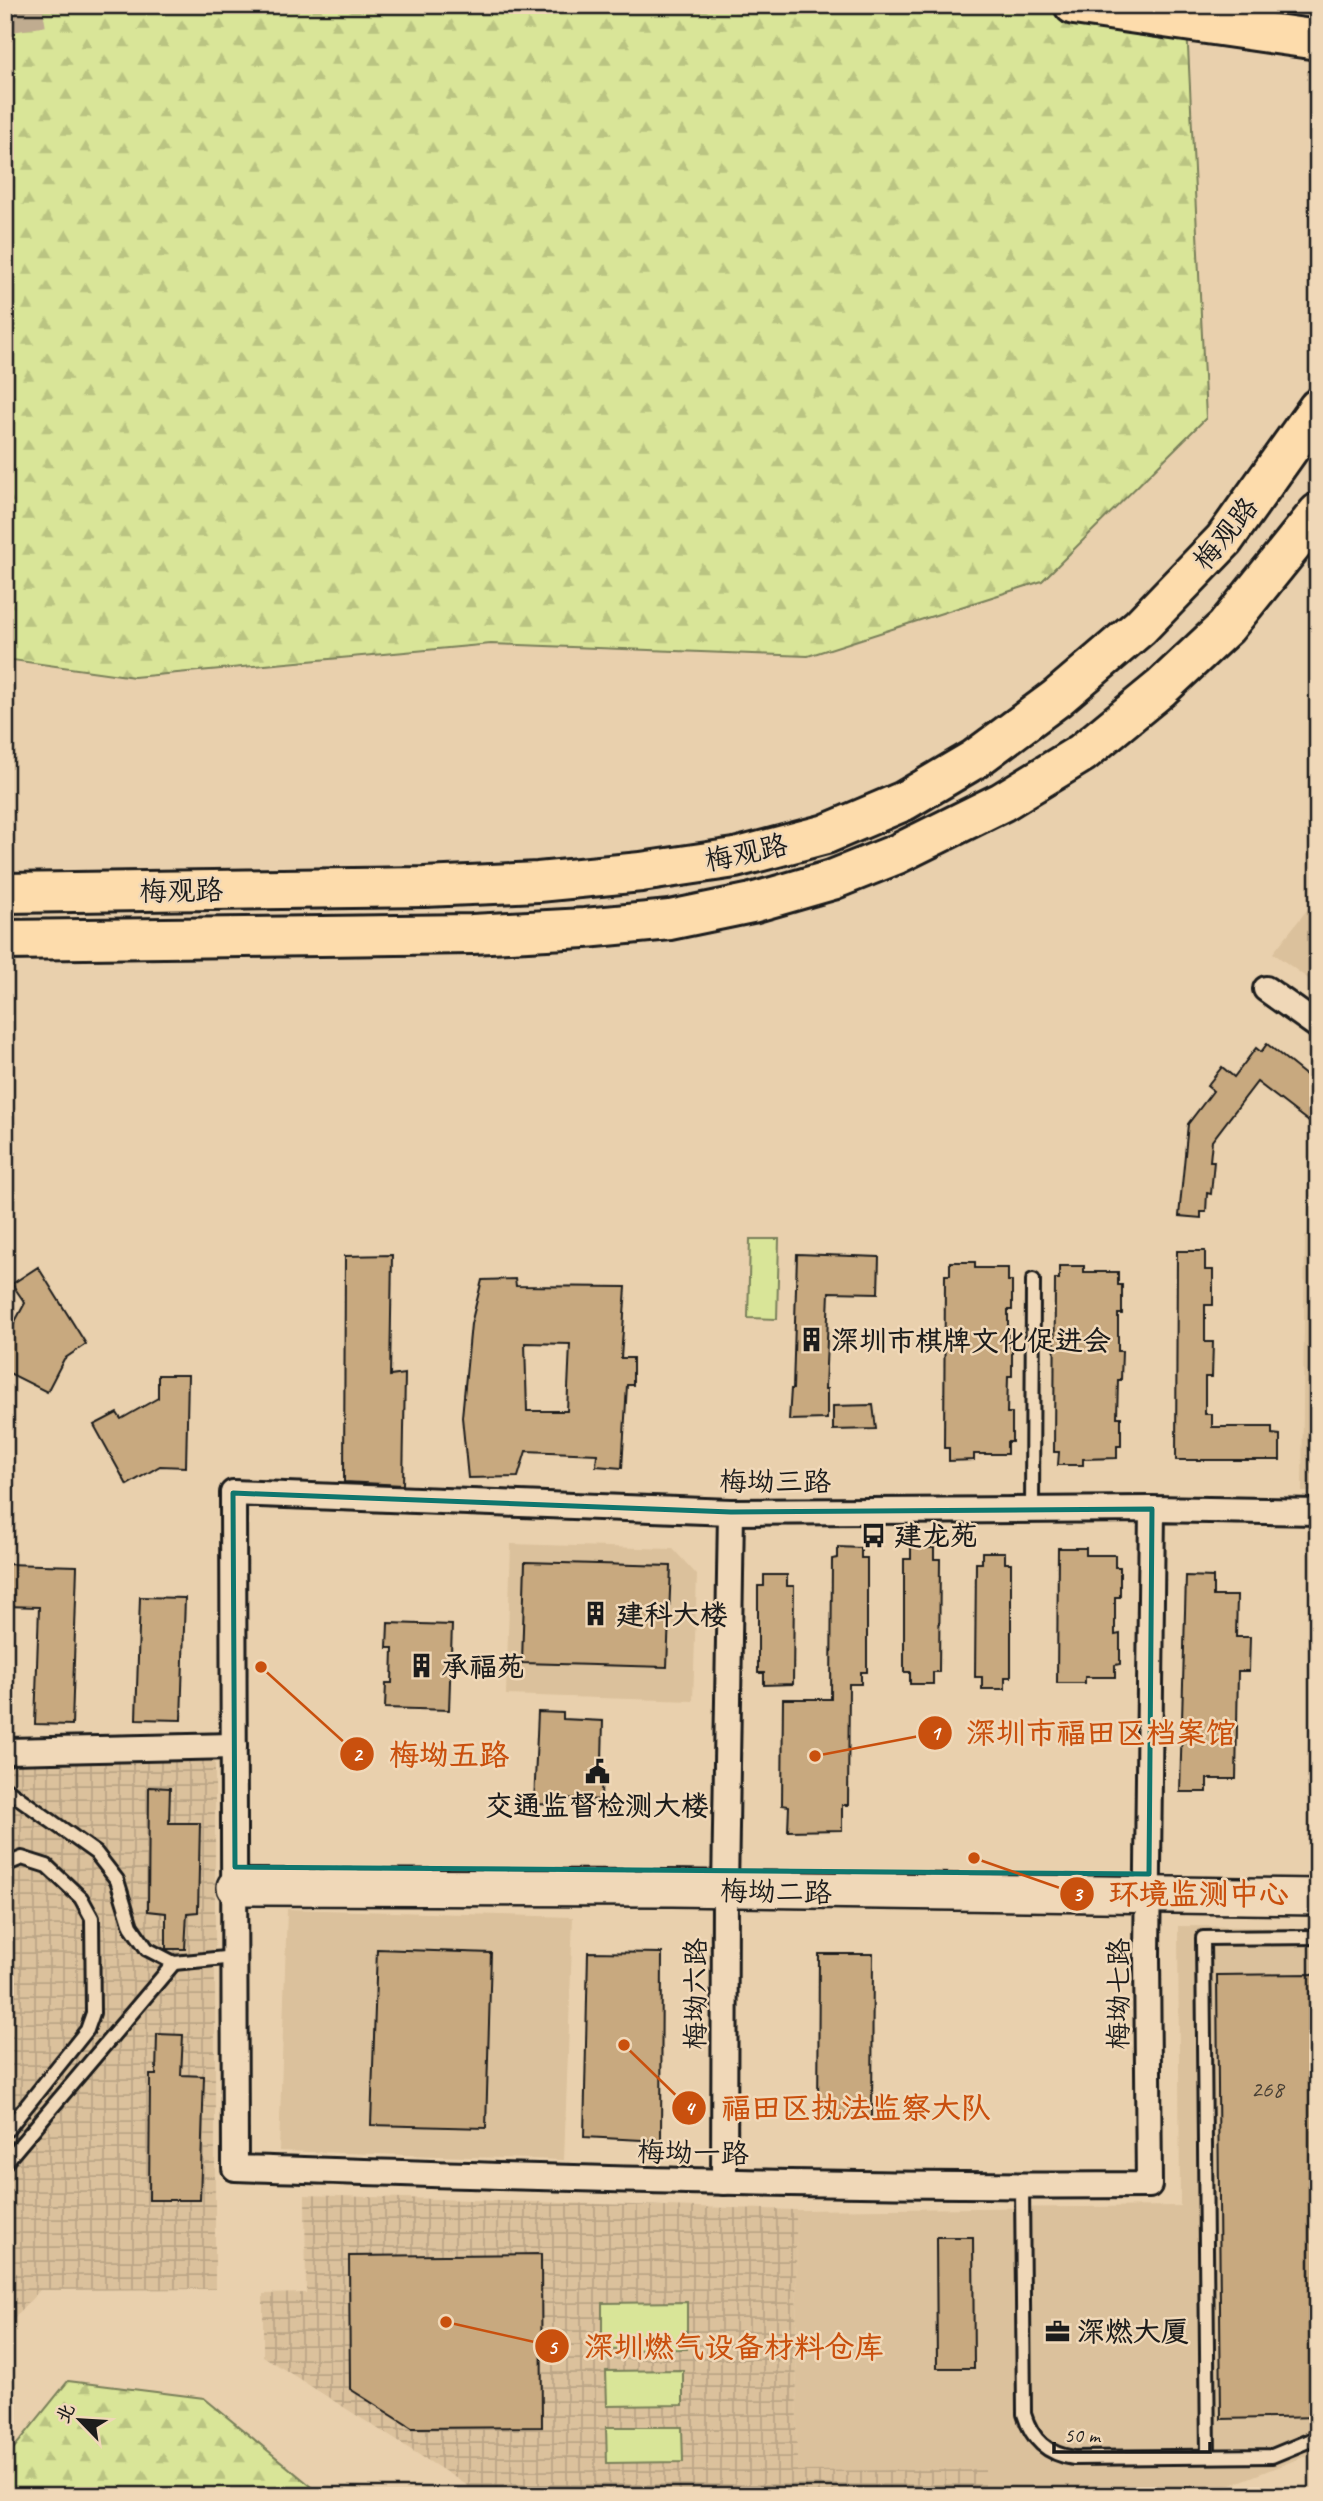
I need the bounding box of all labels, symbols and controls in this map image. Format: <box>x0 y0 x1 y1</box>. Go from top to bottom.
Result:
street label: 梅观路 <box>1185 490 1265 577</box>
street label: 梅观路 <box>701 827 791 878</box>
street label: 梅观路 <box>139 872 223 909</box>
place label: 深圳市棋牌文化促进会 <box>831 1323 1111 1358</box>
building icon: 深圳市棋牌文化促进会 <box>797 1326 825 1354</box>
street label: 梅坳三路 <box>719 1464 831 1499</box>
place label: 建龙苑 <box>894 1518 978 1553</box>
bus stop icon: 建龙苑 <box>860 1521 888 1549</box>
place label: 建科大楼 <box>616 1597 728 1632</box>
building icon: 建科大楼 <box>582 1600 610 1628</box>
place label: 承福苑 <box>441 1649 525 1684</box>
building icon: 承福苑 <box>407 1652 435 1680</box>
callout: 深圳市福田区档案馆 <box>917 1707 1250 1758</box>
text: 深圳市福田区档案馆 <box>966 1714 1236 1752</box>
text: 1 <box>930 1720 942 1746</box>
callout: 梅坳五路 <box>340 1729 523 1780</box>
text: 梅坳五路 <box>389 1736 509 1774</box>
text: 2 <box>352 1741 364 1767</box>
public building icon: 交通监督检测大楼 <box>583 1757 611 1785</box>
place label: 交通监督检测大楼 <box>485 1788 709 1823</box>
callout: 环境监测中心 <box>1060 1868 1303 1919</box>
street label: 梅坳二路 <box>720 1873 832 1910</box>
text: 环境监测中心 <box>1109 1875 1289 1913</box>
text: 3 <box>1072 1881 1084 1907</box>
street label: 梅坳六路 <box>678 1938 713 2050</box>
street label: 梅坳七路 <box>1101 1938 1136 2050</box>
house number: 268 <box>1251 2074 1285 2104</box>
callout: 福田区执法监察大队 <box>672 2082 1005 2133</box>
text: 福田区执法监察大队 <box>721 2089 991 2127</box>
text: 4 <box>684 2095 696 2121</box>
street label: 梅坳一路 <box>637 2134 749 2171</box>
place label: 深燃大厦 <box>1077 2314 1189 2349</box>
office icon: 深燃大厦 <box>1043 2317 1071 2345</box>
callout: 深圳燃气设备材料仓库 <box>535 2321 898 2372</box>
text: 深圳燃气设备材料仓库 <box>584 2328 884 2366</box>
text: 5 <box>547 2334 558 2360</box>
north arrow <box>46 2386 116 2456</box>
text: 北 <box>51 2400 80 2427</box>
scale bar <box>1054 2410 1209 2454</box>
text: 50 m <box>1064 2422 1102 2448</box>

